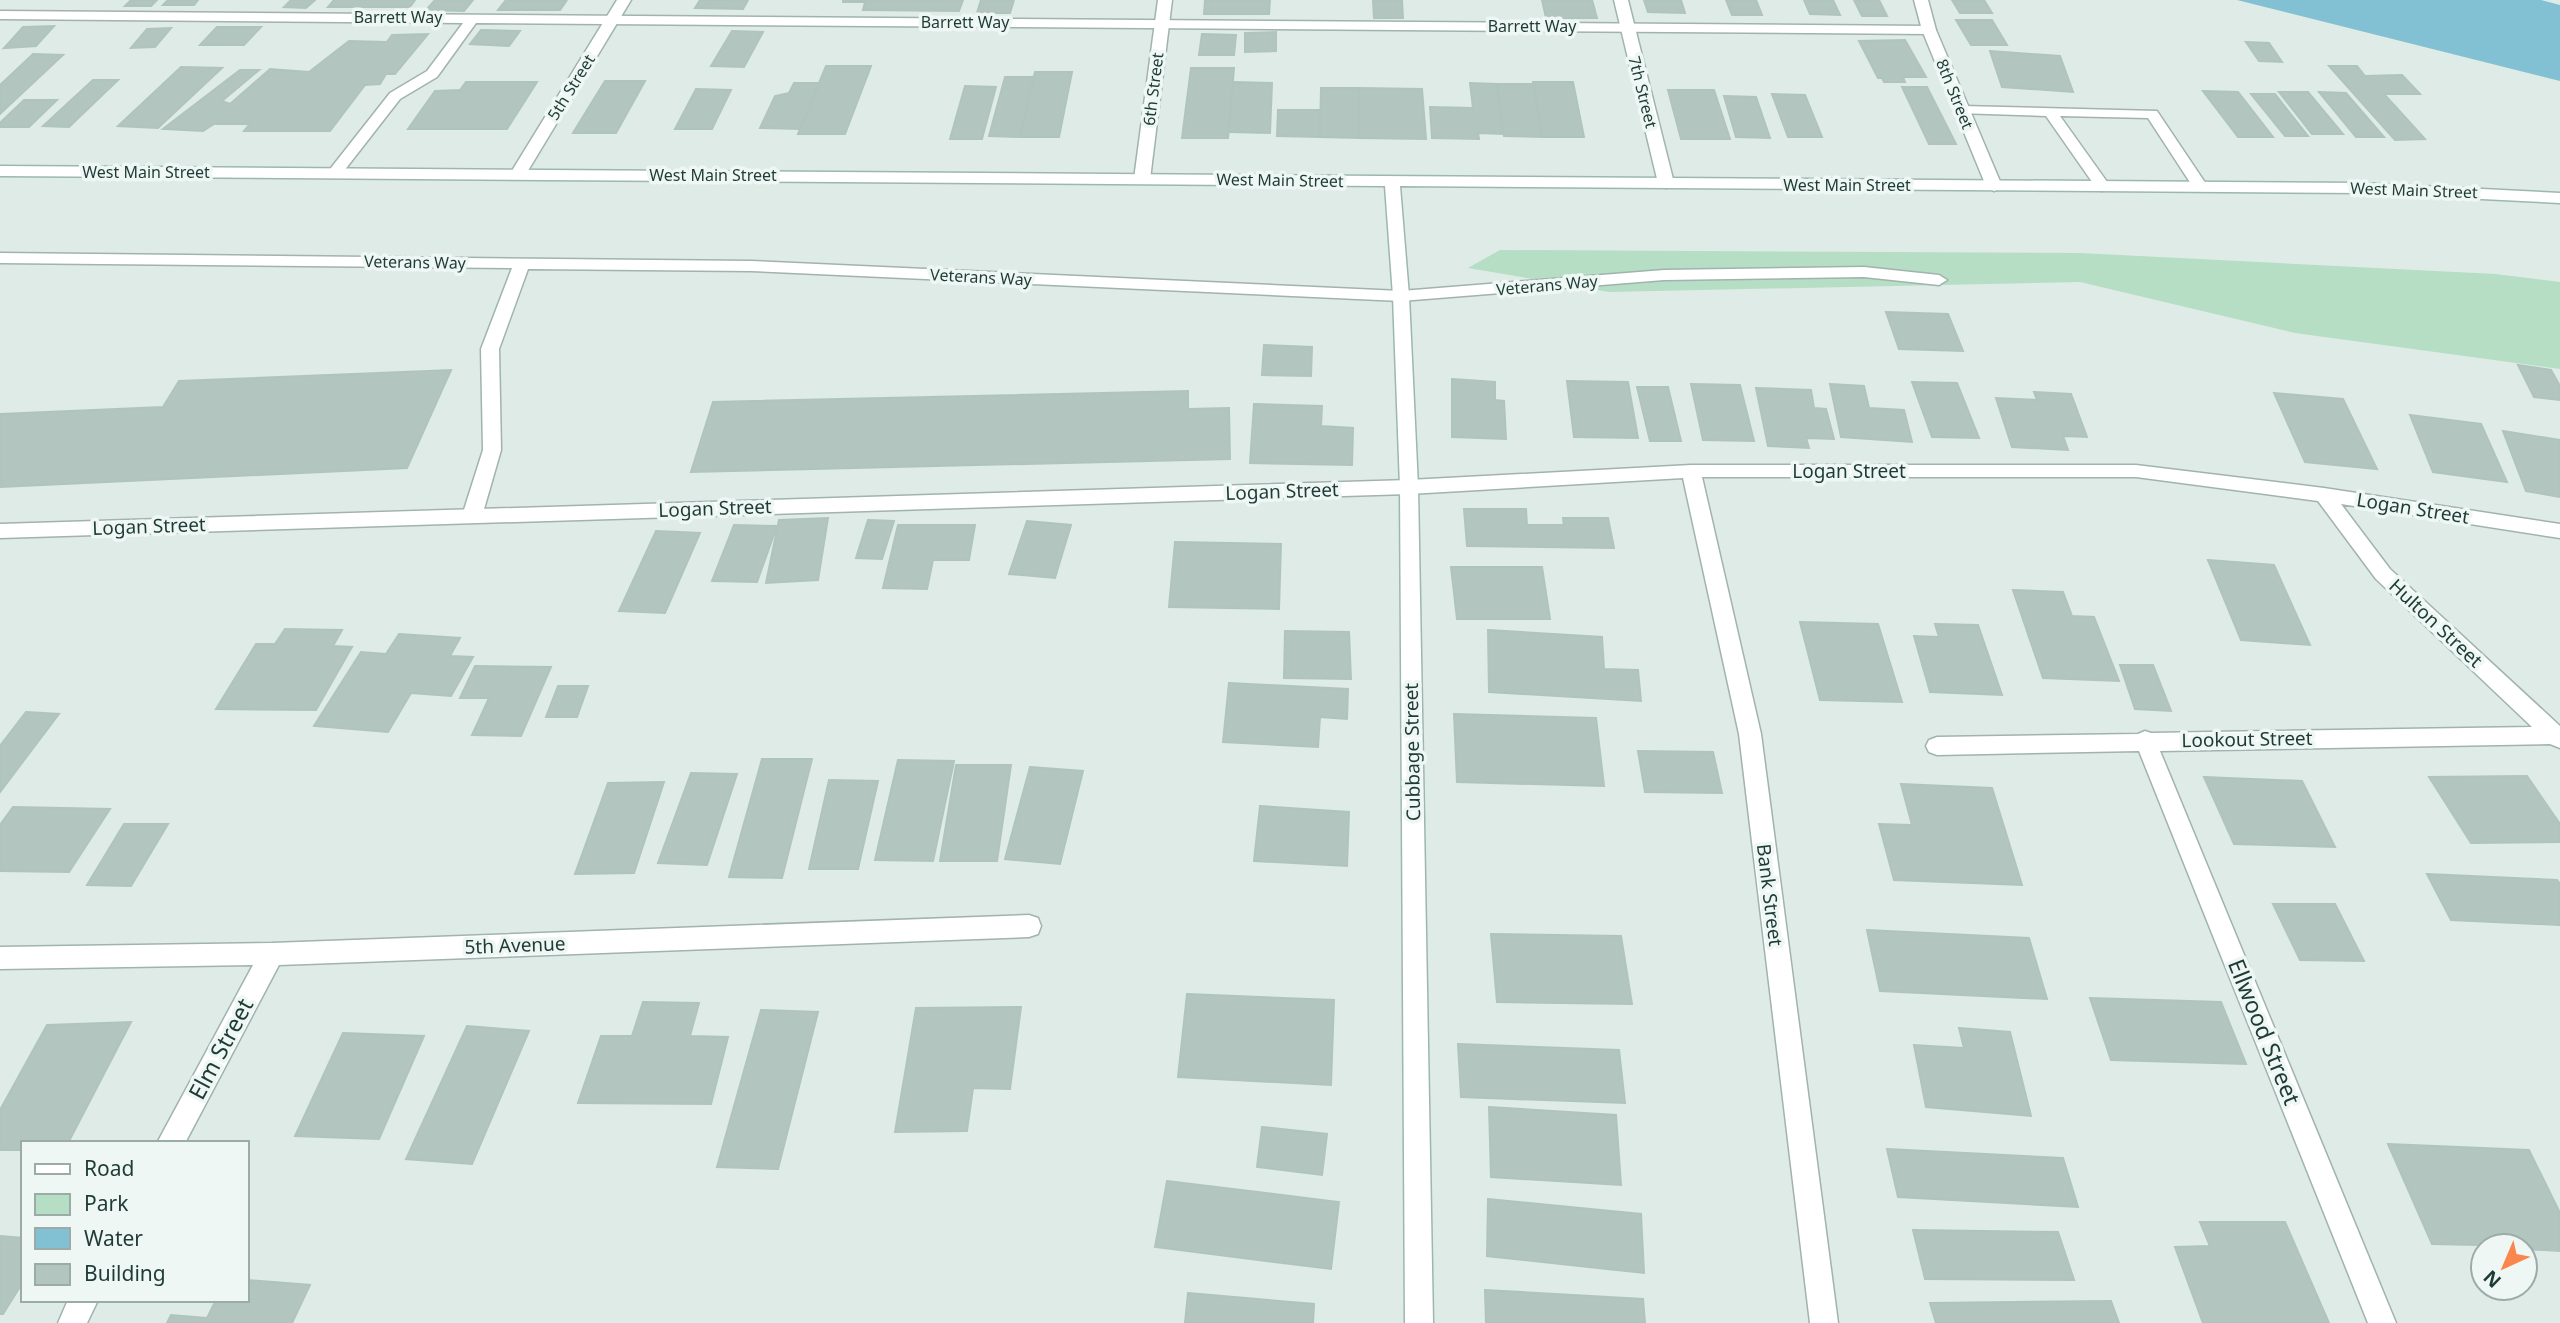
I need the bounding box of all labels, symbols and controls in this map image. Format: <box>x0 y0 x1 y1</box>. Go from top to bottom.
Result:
street label: Barrett Way <box>354 6 443 28</box>
street label: Barrett Way <box>921 11 1010 33</box>
street label: Barrett Way <box>1488 15 1577 37</box>
street label: 5th Street <box>542 50 600 124</box>
street label: 6th Street <box>1138 51 1168 127</box>
street label: 7th Street <box>1623 54 1663 131</box>
street label: 8th Street <box>1931 56 1979 132</box>
street label: West Main Street <box>82 161 210 183</box>
street label: West Main Street <box>649 164 777 186</box>
street label: West Main Street <box>1216 168 1344 192</box>
street label: West Main Street <box>1783 174 1911 196</box>
street label: West Main Street <box>2350 177 2478 203</box>
street label: Veterans Way <box>364 250 467 274</box>
street label: Veterans Way <box>930 263 1033 291</box>
street label: Veterans Way <box>1495 270 1599 300</box>
street label: Logan Street <box>1792 458 1906 484</box>
street label: Logan Street <box>1225 476 1339 506</box>
street label: Logan Street <box>2355 486 2471 530</box>
street label: Logan Street <box>658 493 772 523</box>
street label: Logan Street <box>92 511 206 541</box>
street label: Hulton Street <box>2384 573 2488 673</box>
street label: Cubbage Street <box>1398 683 1426 821</box>
street label: Lookout Street <box>2181 725 2313 753</box>
street label: Bank Street <box>1751 842 1789 948</box>
street label: 5th Avenue <box>464 930 566 960</box>
street label: Ellwood Street <box>2221 954 2309 1109</box>
street label: Elm Street <box>180 992 260 1105</box>
legend <box>21 1141 248 1302</box>
text: Road <box>84 1154 134 1182</box>
text: Park <box>84 1189 129 1217</box>
text: Water <box>84 1224 143 1252</box>
north arrow <box>2469 1232 2539 1302</box>
text: Building <box>84 1259 166 1287</box>
text: N <box>2478 1265 2507 1294</box>

